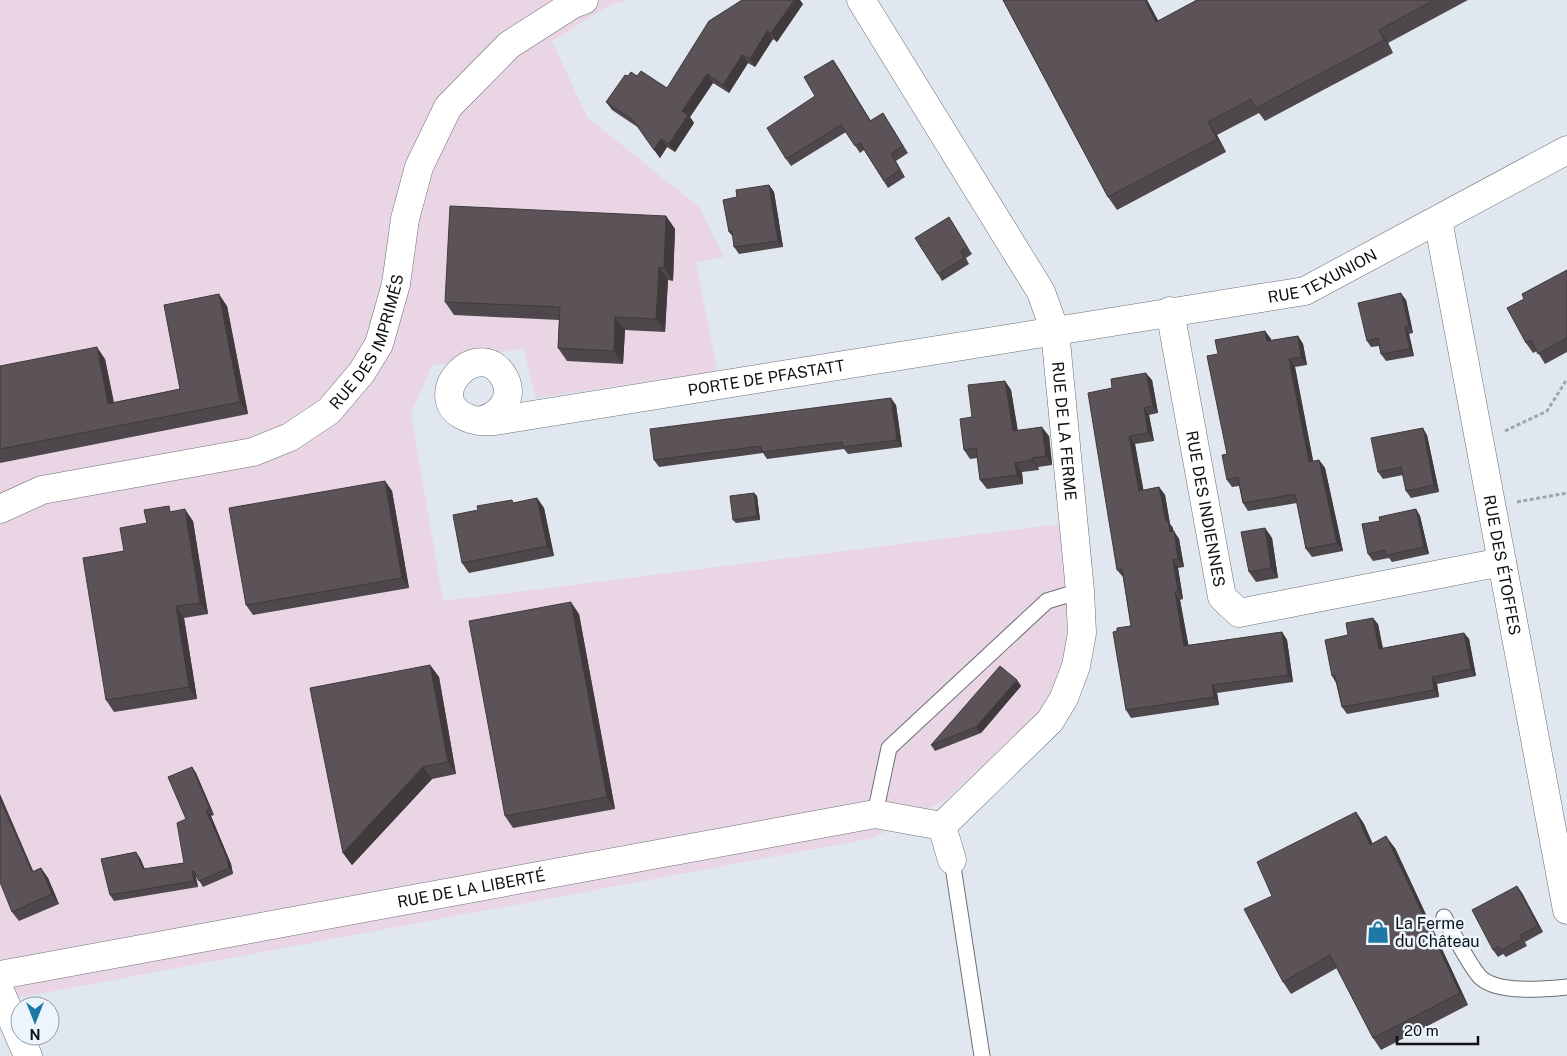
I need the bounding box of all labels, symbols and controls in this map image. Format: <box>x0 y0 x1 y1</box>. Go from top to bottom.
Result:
street label: RUE TEXUNION <box>1266 245 1380 306</box>
street label: RUE DES IMPRIMÉS <box>325 273 407 413</box>
street label: PORTE DE PFASTATT <box>686 355 846 399</box>
street label: RUE DE LA FERME <box>1048 361 1081 502</box>
street label: RUE DES INDIENNES <box>1182 429 1229 588</box>
street label: RUE DES ÉTOFFES <box>1480 493 1525 637</box>
street label: RUE DE LA LIBERTÉ <box>396 864 547 911</box>
place label: La Ferme du Château <box>1395 914 1480 951</box>
shop icon: La Ferme du Château <box>1365 919 1391 945</box>
north arrow <box>10 996 60 1046</box>
scale bar <box>1397 1014 1478 1046</box>
text: 20 m <box>1404 1022 1439 1039</box>
text: N <box>30 1026 40 1042</box>

